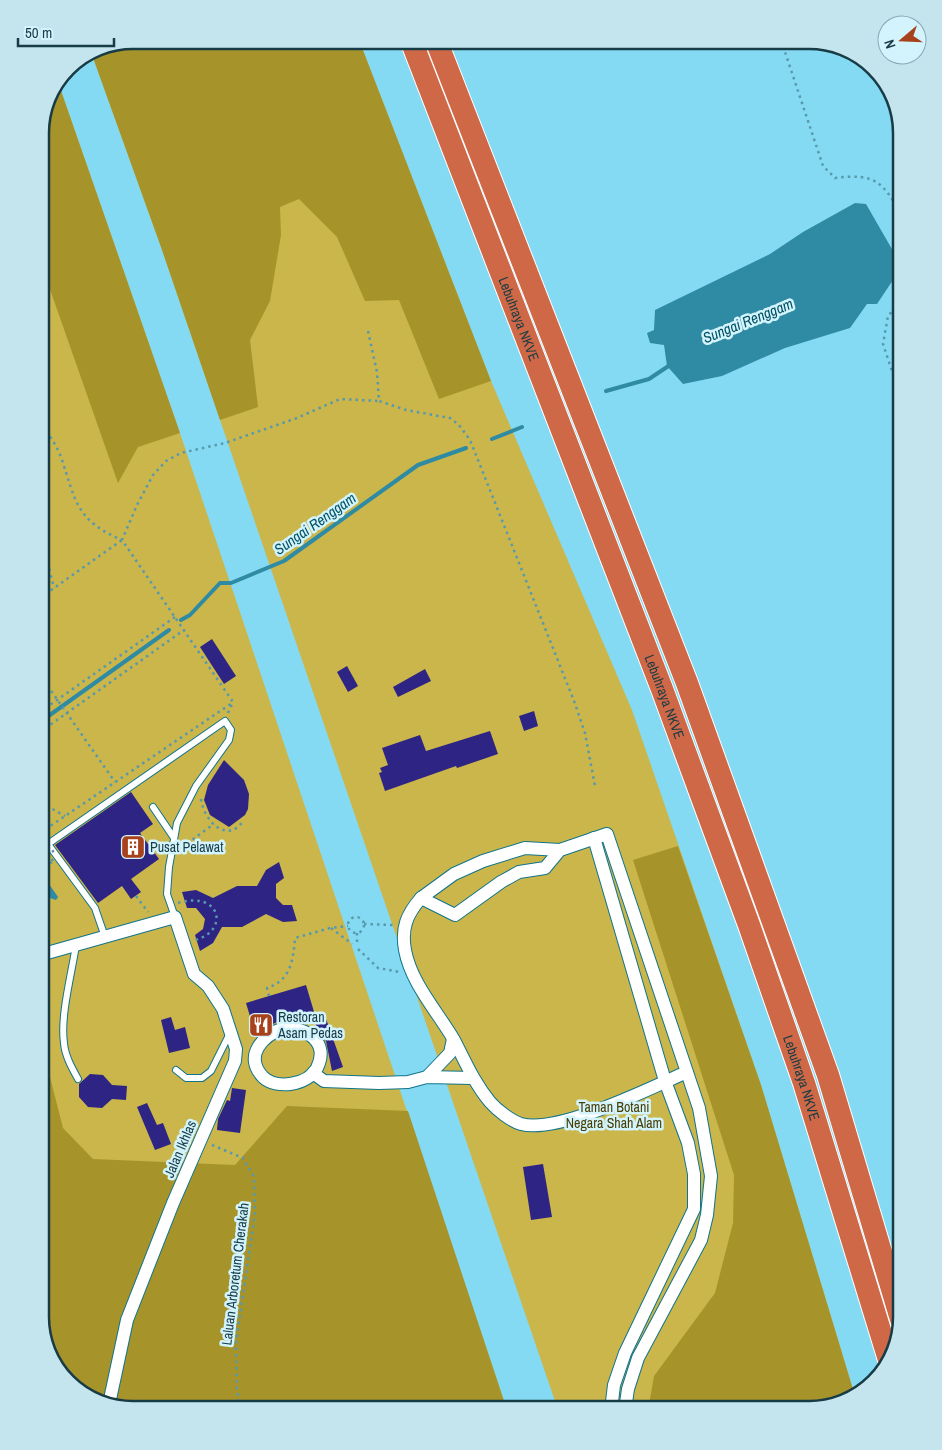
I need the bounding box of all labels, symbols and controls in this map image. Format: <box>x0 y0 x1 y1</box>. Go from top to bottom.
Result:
scale bar <box>18 15 114 47</box>
north arrow <box>877 15 927 65</box>
text: 50 m <box>25 22 52 43</box>
text: N <box>880 37 900 51</box>
street label: Lebuhraya NKVE <box>494 274 543 364</box>
water label: Sungai Renggam <box>699 293 796 348</box>
water label: Sungai Renggam <box>269 488 360 560</box>
street label: Lebuhraya NKVE <box>641 652 689 741</box>
building icon: Pusat Pelawat <box>120 834 146 860</box>
place label: Pusat Pelawat <box>150 838 223 856</box>
place label: Restoran Asam Pedas <box>277 1008 343 1042</box>
restaurant icon: Restoran Asam Pedas <box>248 1012 274 1038</box>
street label: Lebuhraya NKVE <box>779 1033 824 1123</box>
park label: Taman Botani Negara Shah Alam <box>566 1098 662 1132</box>
street label: Jalan Ikhlas <box>160 1117 200 1180</box>
street label: Laluan Arboretum Cherakah <box>217 1202 253 1346</box>

